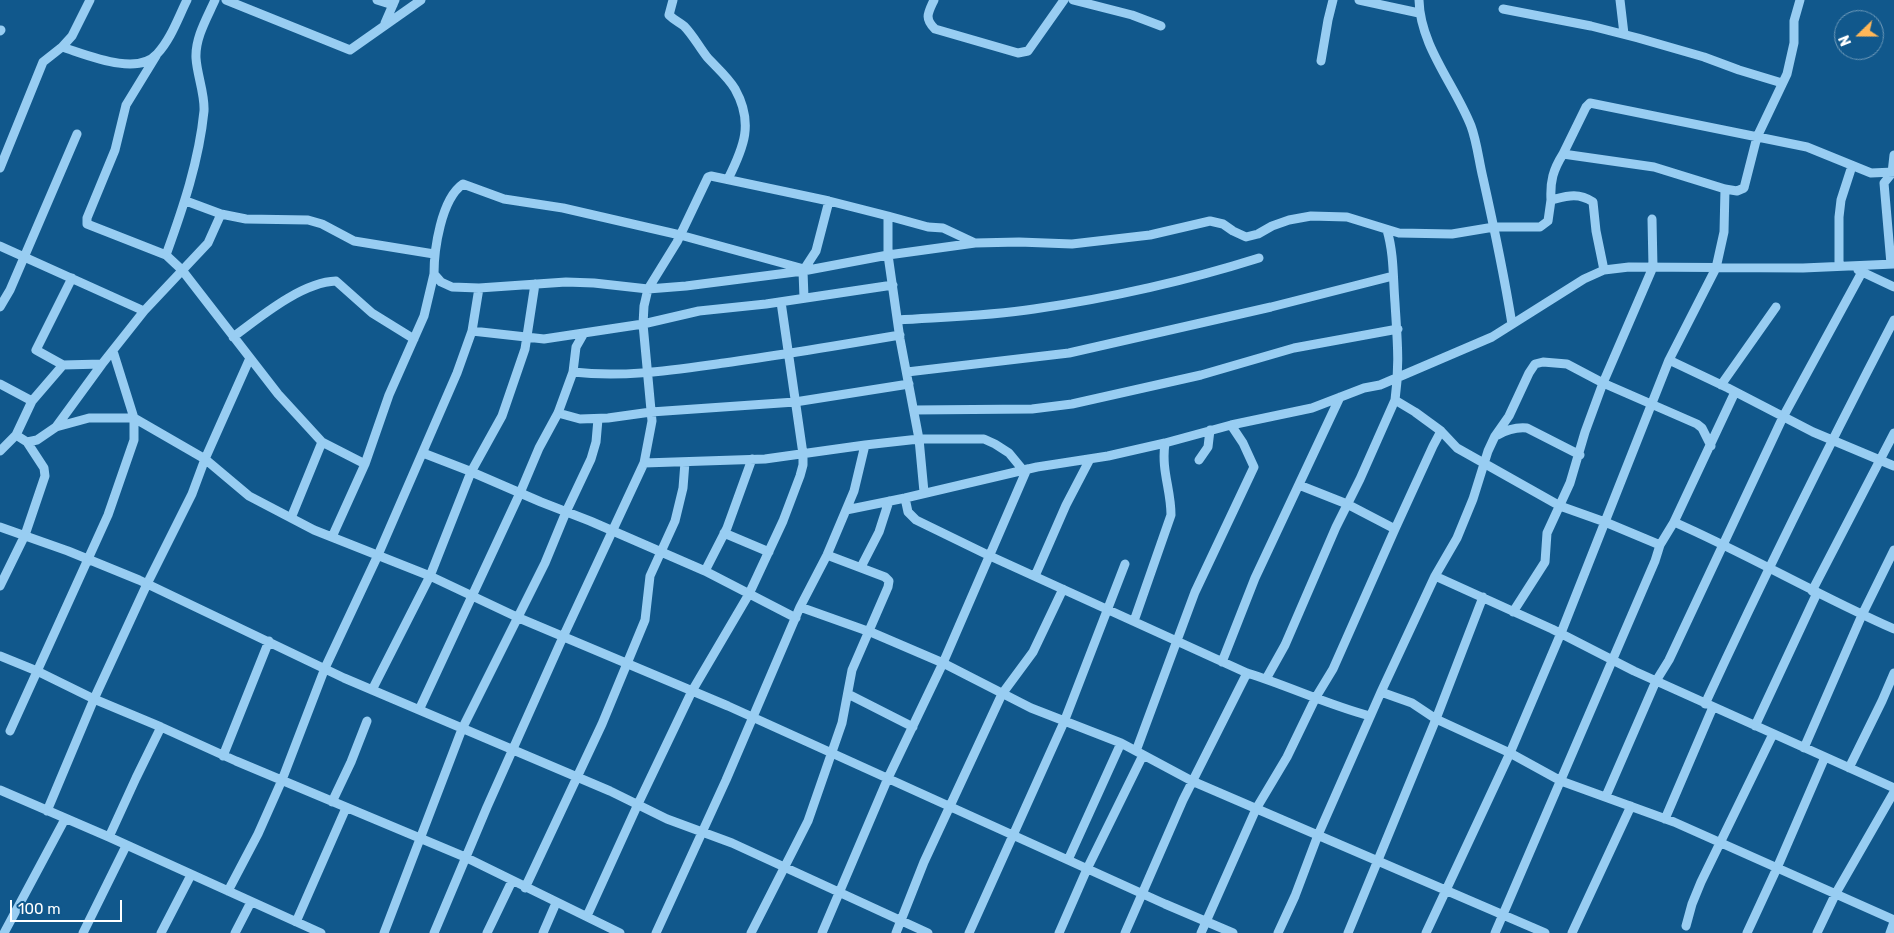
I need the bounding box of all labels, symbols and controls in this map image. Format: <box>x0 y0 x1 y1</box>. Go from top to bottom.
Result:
north arrow <box>1834 10 1884 60</box>
text: N <box>1836 33 1855 48</box>
scale bar <box>12 890 125 922</box>
text: 100 m <box>18 900 60 918</box>

